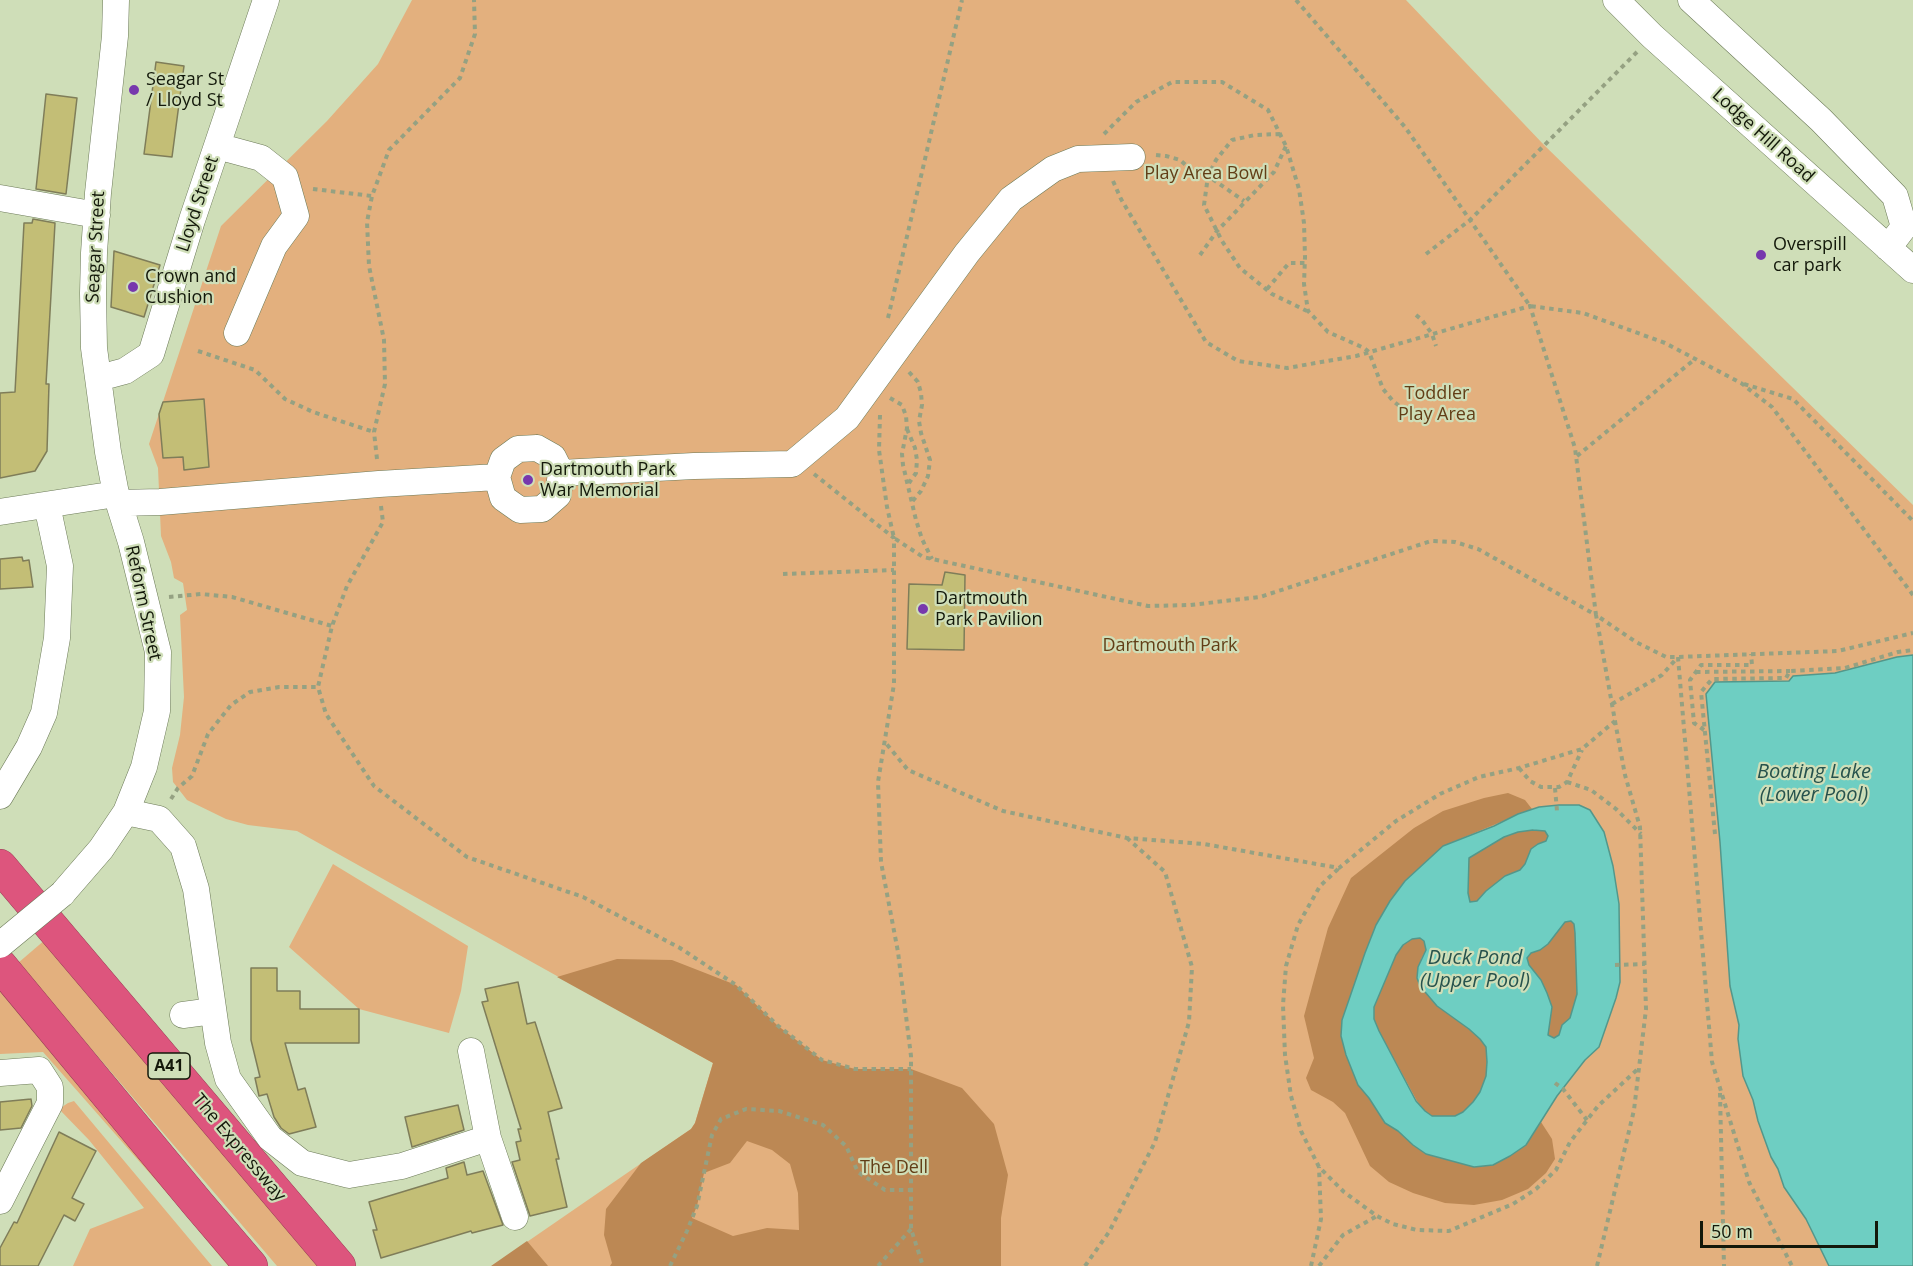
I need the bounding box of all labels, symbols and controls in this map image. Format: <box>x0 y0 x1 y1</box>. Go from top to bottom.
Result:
place label: Seagar St / Lloyd St <box>146 69 224 112</box>
marker: Seagar St / Lloyd St <box>127 83 141 97</box>
street label: Lodge Hill Road <box>1707 84 1819 188</box>
street label: Lloyd Street <box>172 153 224 255</box>
park label: Play Area Bowl <box>1144 163 1268 185</box>
street label: Seagar Street <box>82 190 110 304</box>
place label: Overspill car park <box>1773 234 1847 276</box>
marker: Overspill car park <box>1754 248 1768 262</box>
place label: Crown and Cushion <box>145 266 236 308</box>
marker: Crown and Cushion <box>126 280 140 294</box>
park label: Toddler Play Area <box>1398 383 1476 426</box>
place label: Dartmouth Park War Memorial <box>540 459 675 502</box>
marker: Dartmouth Park War Memorial <box>521 473 535 487</box>
street label: Reform Street <box>120 543 166 663</box>
place label: Dartmouth Park Pavilion <box>935 588 1043 630</box>
marker: Dartmouth Park Pavilion <box>916 602 930 616</box>
park label: Dartmouth Park <box>1102 635 1238 657</box>
water label: Boating Lake (Lower Pool) <box>1757 760 1871 807</box>
water label: Duck Pond (Upper Pool) <box>1420 946 1530 993</box>
road number: A41 <box>148 1053 190 1079</box>
street label: The Expressway <box>188 1090 290 1206</box>
park label: The Dell <box>860 1157 928 1179</box>
scale bar <box>1703 1209 1882 1247</box>
text: 50 m <box>1711 1219 1753 1243</box>

